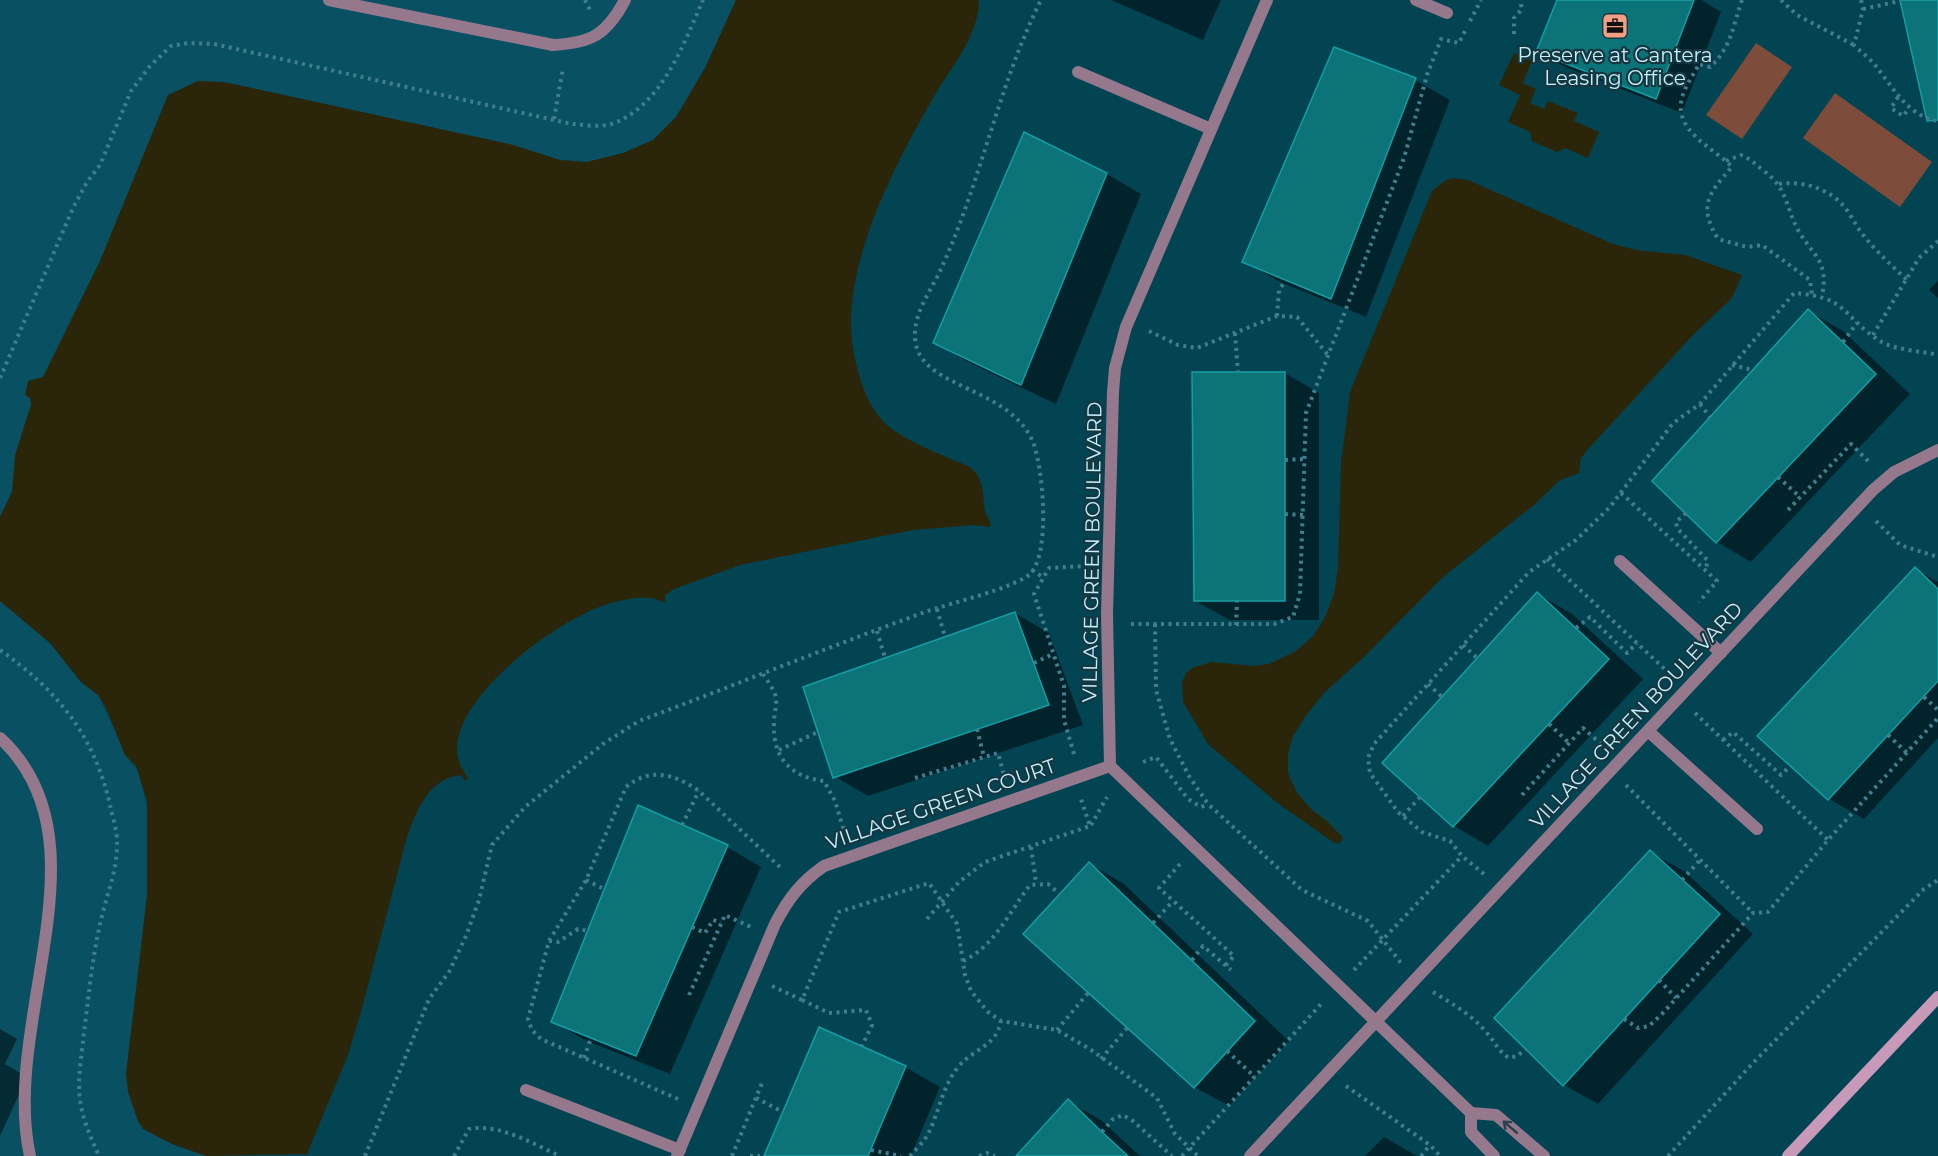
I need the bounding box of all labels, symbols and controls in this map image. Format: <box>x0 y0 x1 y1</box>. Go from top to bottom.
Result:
office icon: Preserve at Cantera Leasing Office <box>1600 11 1630 41</box>
place label: Preserve at Cantera Leasing Office <box>1517 43 1713 90</box>
street label: VILLAGE GREEN BOULEVARD <box>1077 401 1107 703</box>
street label: VILLAGE GREEN BOULEVARD <box>1525 597 1747 833</box>
street label: VILLAGE GREEN COURT <box>823 753 1060 855</box>
one-way arrow <box>1502 1121 1518 1134</box>

